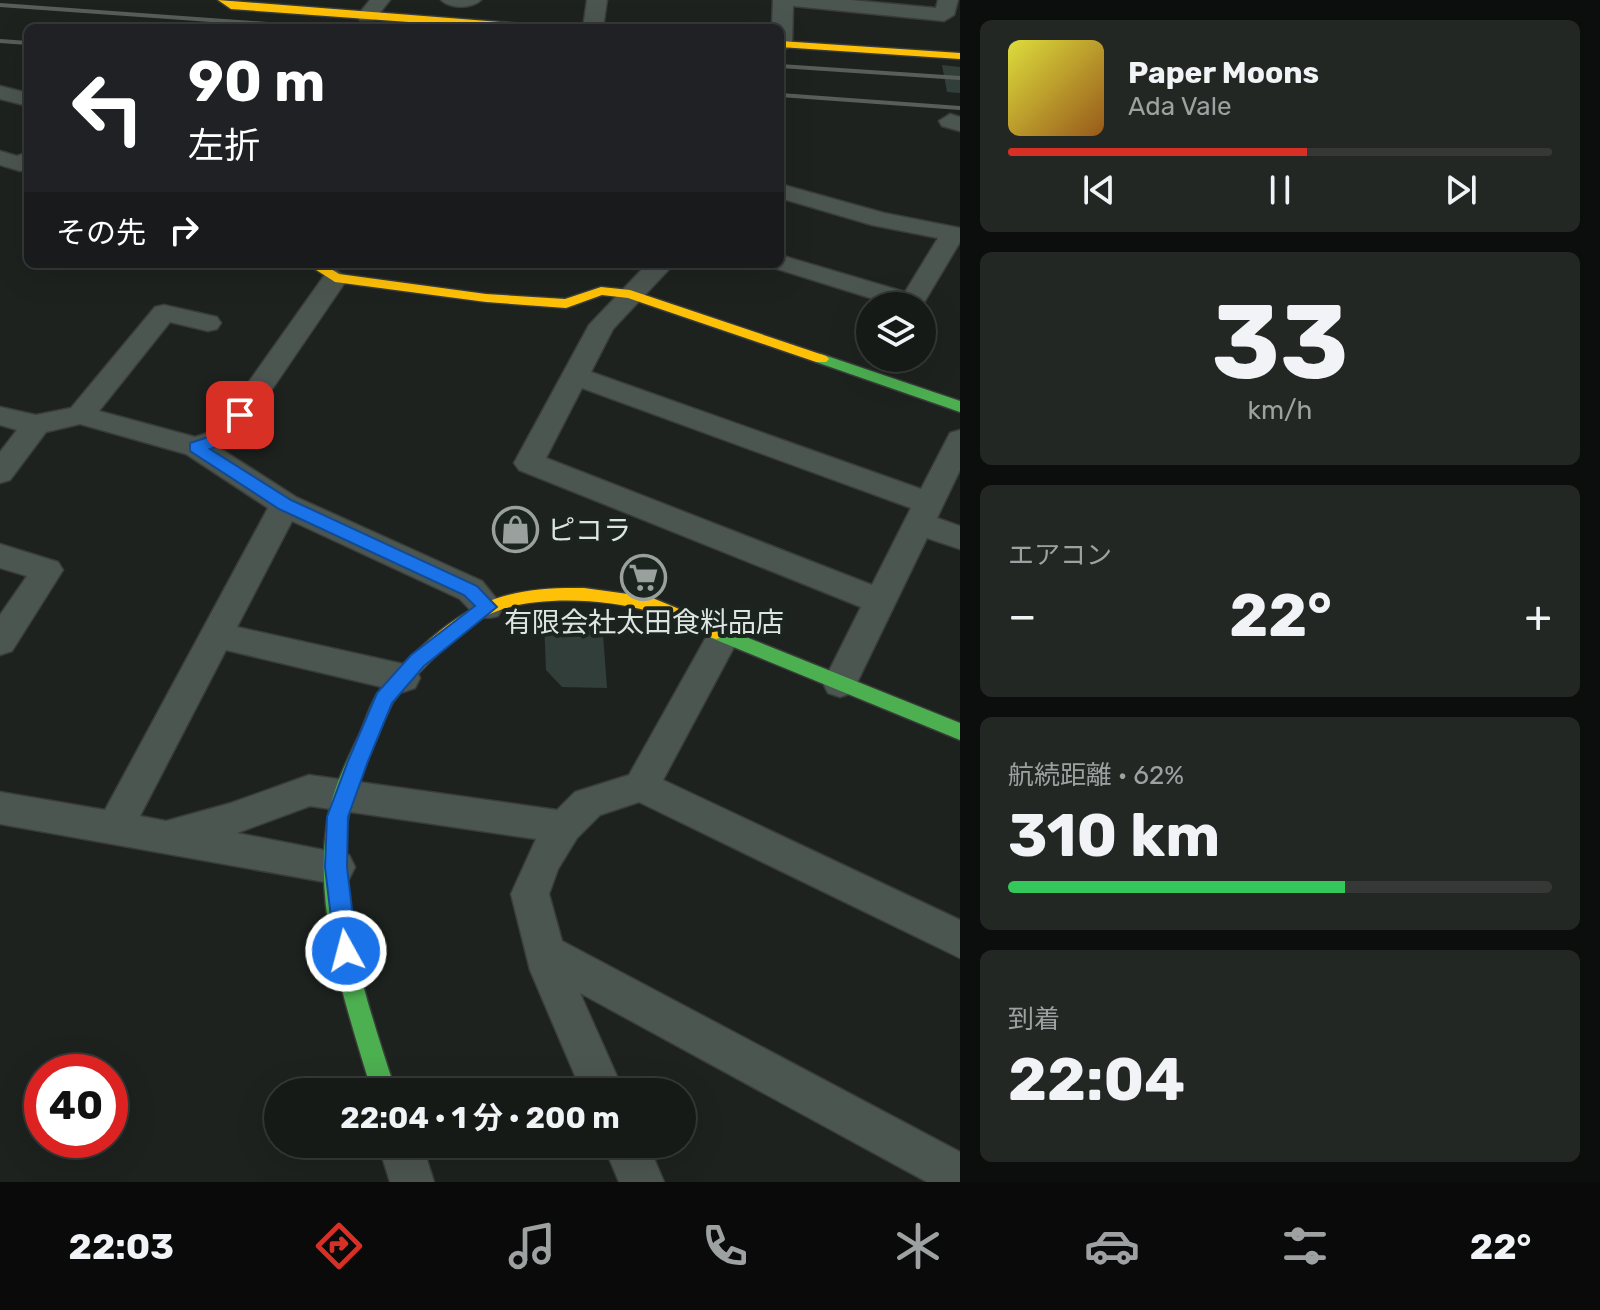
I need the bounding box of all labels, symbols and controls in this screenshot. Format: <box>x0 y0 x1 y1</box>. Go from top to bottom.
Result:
text: 90 m <box>188 49 325 115</box>
text: Paper Moons <box>1128 55 1319 91</box>
icon: left <box>56 56 160 160</box>
text: Ada Vale <box>1128 91 1232 122</box>
text: 左折 <box>188 124 260 167</box>
icon: previous <box>1077 168 1121 212</box>
icon: pause <box>1258 168 1302 212</box>
icon: next <box>1439 168 1483 212</box>
icon: right <box>162 208 206 252</box>
text: その先 <box>56 215 146 251</box>
text: 33 <box>1211 281 1349 404</box>
map controls <box>856 292 936 372</box>
button: layers <box>856 292 936 372</box>
pin <box>206 381 274 449</box>
icon: arrive <box>218 393 262 437</box>
text: km/h <box>1248 395 1312 426</box>
shop icon: ピコラ <box>492 506 540 554</box>
place label: ピコラ <box>547 514 631 547</box>
text: エアコン <box>1008 540 1112 571</box>
supermarket icon: 有限会社太田食料品店 <box>620 554 668 602</box>
text: 22° <box>1229 580 1332 651</box>
text: − <box>1008 590 1037 642</box>
text: + <box>1525 590 1552 642</box>
place label: 有限会社太田食料品店 <box>504 606 784 639</box>
text: 航続距離 · 62% <box>1008 760 1184 791</box>
text: 310 km <box>1008 800 1220 871</box>
position arrow <box>304 909 388 993</box>
text: 到着 <box>1008 1004 1060 1035</box>
text: 22:04 <box>1008 1044 1185 1115</box>
speed limit sign: 40 <box>24 1054 128 1158</box>
text: 22:04 · 1 分 · 200 m <box>340 1100 620 1136</box>
icon: directions <box>311 1218 367 1274</box>
icon: music <box>504 1218 560 1274</box>
icon: phone <box>697 1218 753 1274</box>
icon: climate <box>890 1218 946 1274</box>
icon: car <box>1084 1218 1140 1274</box>
icon: filters <box>1277 1218 1333 1274</box>
text: 22:03 <box>69 1225 174 1268</box>
text: 22° <box>1470 1225 1531 1268</box>

